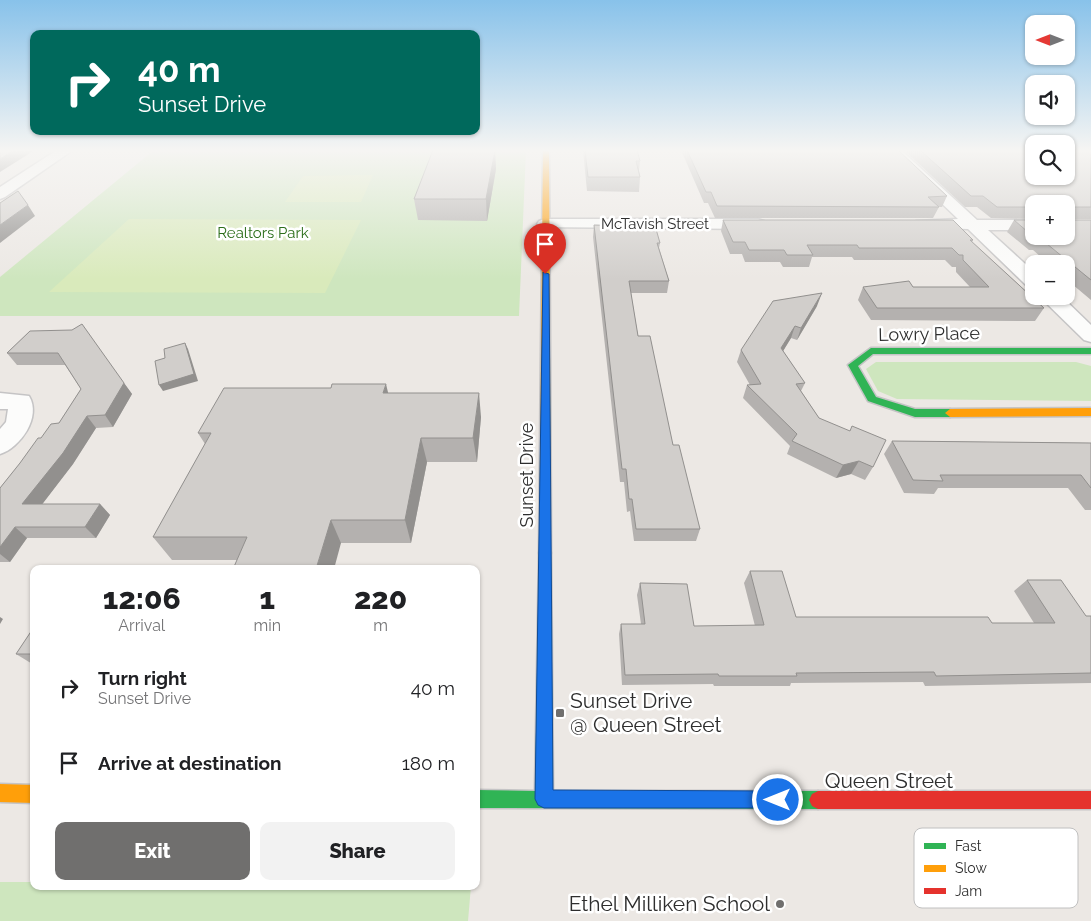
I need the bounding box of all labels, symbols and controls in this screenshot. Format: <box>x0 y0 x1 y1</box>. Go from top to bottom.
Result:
north arrow <box>1025 15 1075 65</box>
map controls <box>1025 15 1075 305</box>
text: 40 m <box>138 49 220 90</box>
icon: right <box>55 50 120 115</box>
button: sound <box>1025 75 1075 125</box>
text: Sunset Drive <box>138 91 266 117</box>
button: search <box>1025 135 1075 185</box>
button: + <box>1025 195 1075 245</box>
street label: McTavish Street <box>601 215 709 233</box>
pin <box>524 223 566 274</box>
park label: Realtors Park <box>217 224 309 242</box>
icon: arrive <box>531 230 559 258</box>
button: − <box>1025 255 1075 305</box>
street label: Lowry Place <box>878 322 980 345</box>
street label: Sunset Drive <box>516 422 537 527</box>
text: 12:06 <box>103 581 181 616</box>
text: 1 <box>260 581 275 616</box>
text: 220 <box>354 581 407 616</box>
text: Arrival <box>118 616 165 635</box>
text: min <box>254 616 281 635</box>
text: m <box>373 616 388 635</box>
text: Turn right <box>98 667 187 689</box>
icon: right <box>55 674 83 702</box>
text: 40 m <box>411 677 455 699</box>
place label: Sunset Drive @ Queen Street <box>570 688 722 737</box>
text: Sunset Drive <box>98 689 191 708</box>
marker: Sunset Drive @ Queen Street <box>554 707 566 719</box>
icon: arrive <box>55 749 83 777</box>
text: Arrive at destination <box>98 752 282 774</box>
text: 180 m <box>402 752 455 774</box>
street label: Queen Street <box>825 768 953 793</box>
position arrow <box>751 773 803 825</box>
button: Exit <box>55 822 250 880</box>
button: Share <box>260 822 455 880</box>
legend <box>914 828 1078 908</box>
text: Fast <box>955 838 982 854</box>
text: Slow <box>955 860 987 876</box>
text: Jam <box>955 883 982 899</box>
place label: Ethel Milliken School <box>569 891 770 916</box>
marker: Ethel Milliken School <box>774 898 786 910</box>

